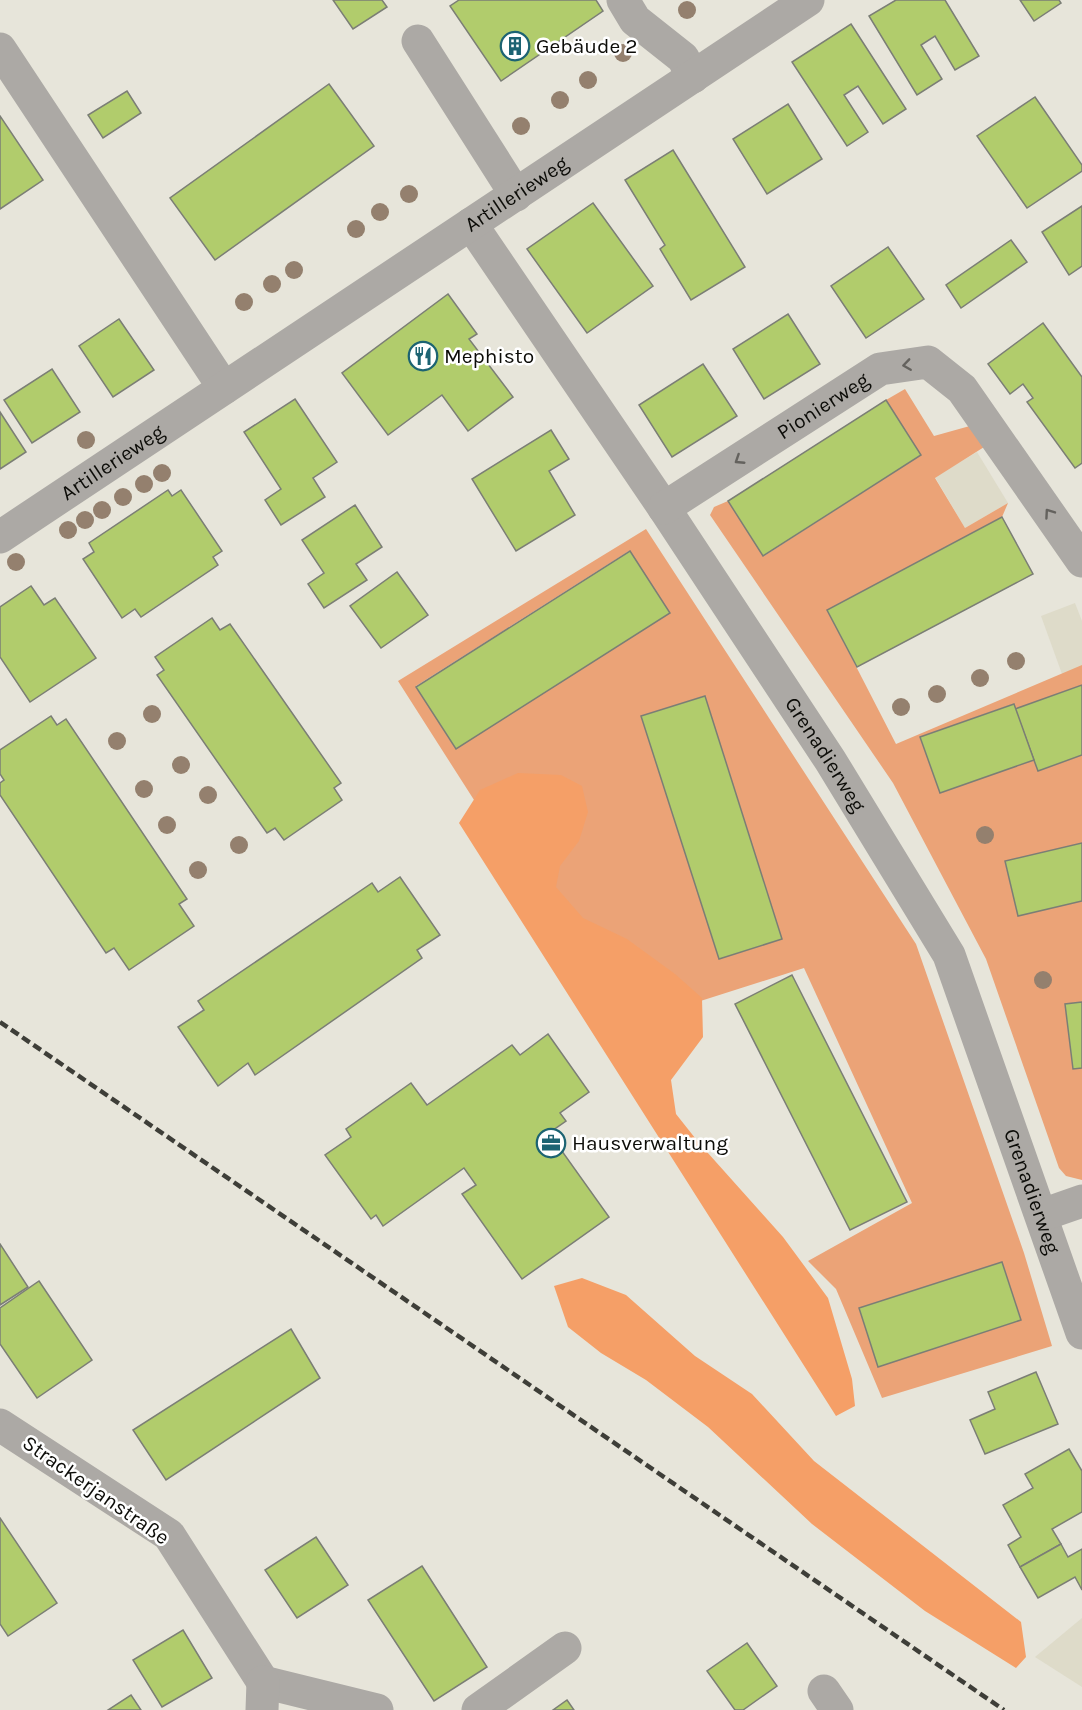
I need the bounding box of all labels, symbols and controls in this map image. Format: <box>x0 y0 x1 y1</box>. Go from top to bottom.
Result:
building icon: Gebäude 2 <box>499 30 531 62</box>
place label: Gebäude 2 <box>536 34 637 58</box>
street label: Artillerieweg <box>460 151 573 237</box>
restaurant icon: Mephisto <box>407 340 439 372</box>
place label: Mephisto <box>444 344 534 368</box>
one-way arrow <box>902 358 912 370</box>
street label: Pionierweg <box>772 367 874 444</box>
street label: Artillerieweg <box>56 419 169 505</box>
one-way arrow <box>735 452 745 464</box>
one-way arrow <box>1045 509 1056 520</box>
street label: Grenadierweg <box>780 693 871 816</box>
street label: Grenadierweg <box>999 1125 1065 1257</box>
office icon: Hausverwaltung <box>535 1127 567 1159</box>
place label: Hausverwaltung <box>572 1131 728 1155</box>
street label: Strackerjanstraße <box>18 1430 174 1550</box>

